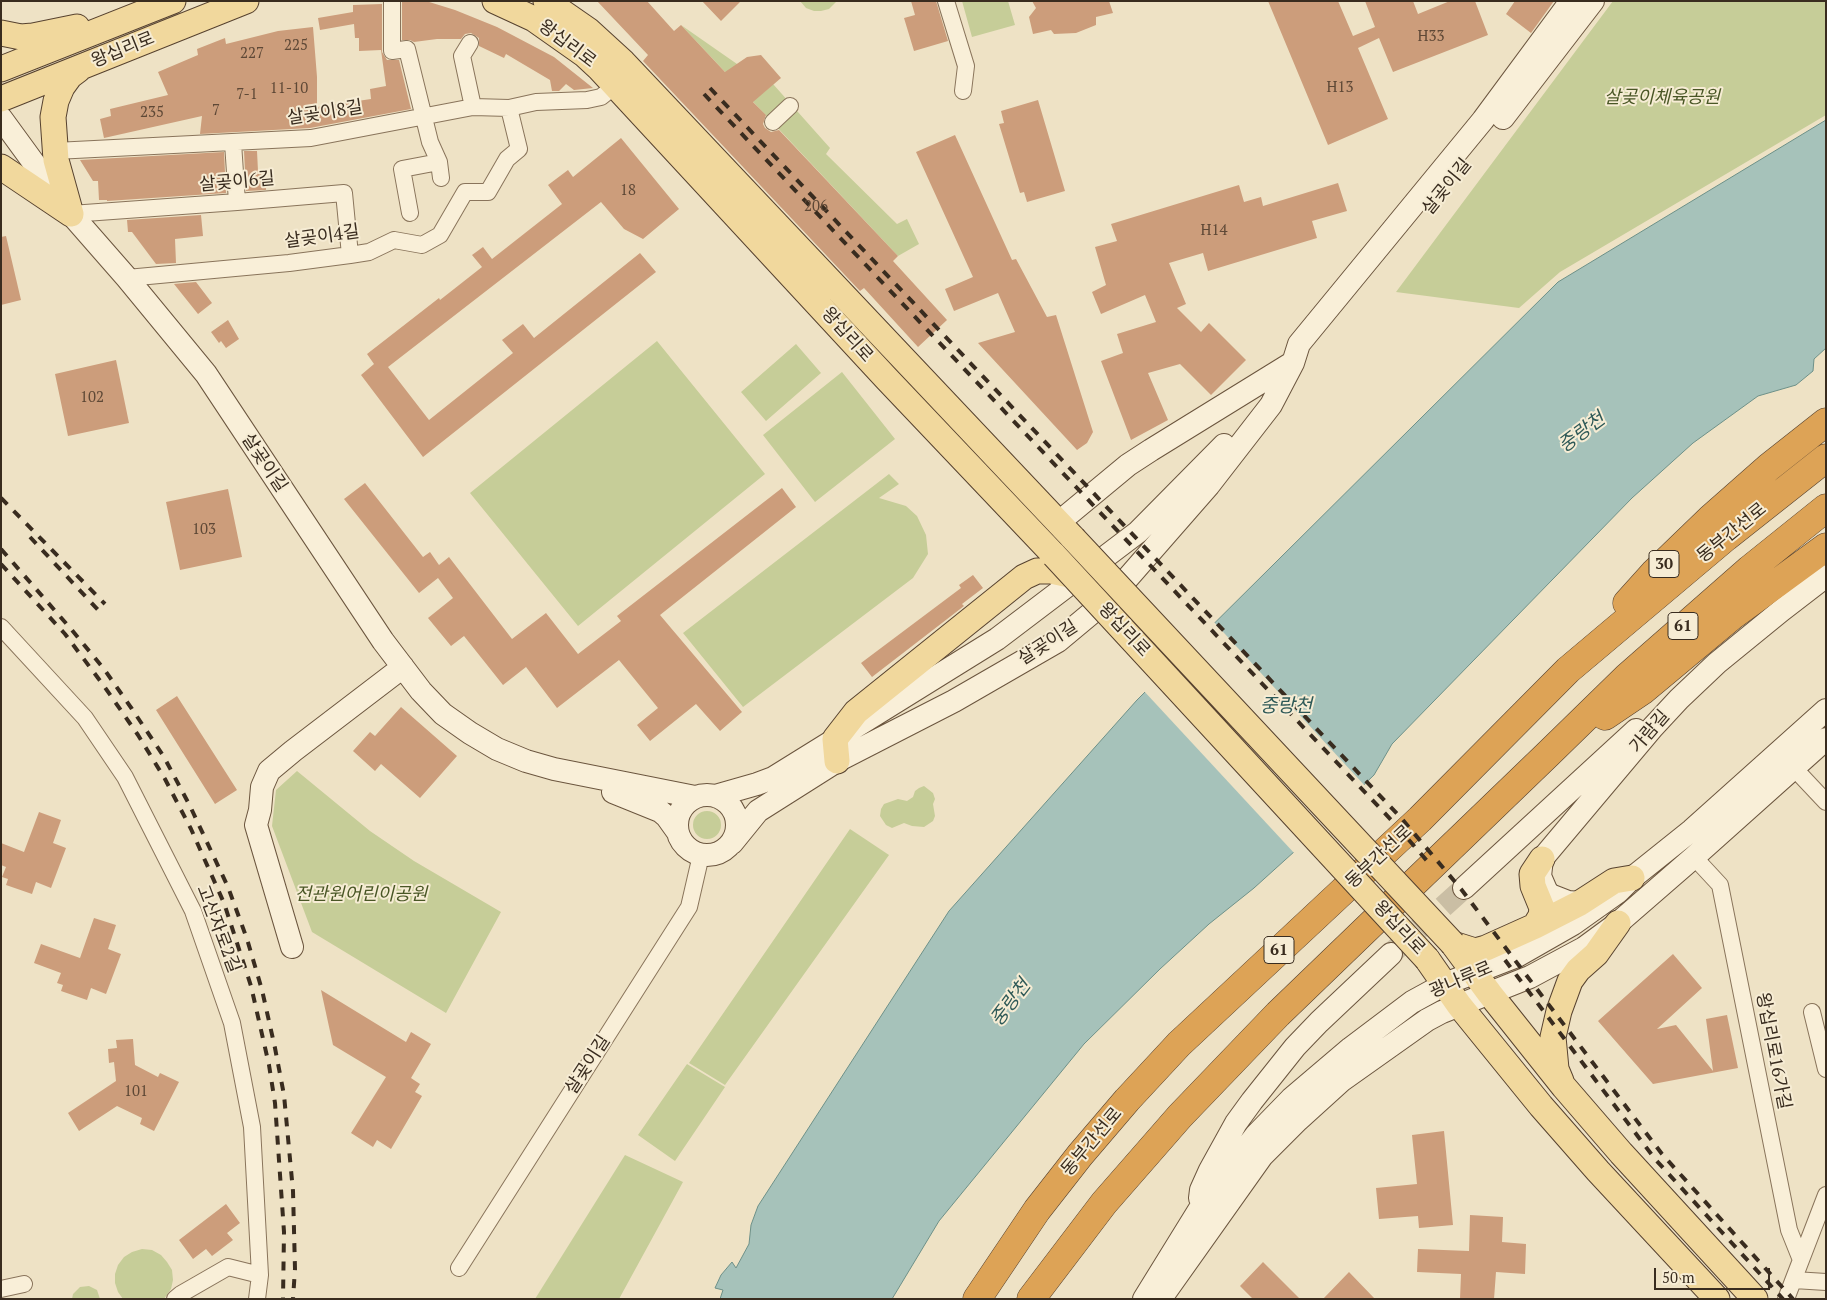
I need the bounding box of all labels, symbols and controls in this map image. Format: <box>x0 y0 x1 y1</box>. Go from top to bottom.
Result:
street label: 왕십리로 <box>534 15 600 73</box>
street label: 왕십리로 <box>88 28 158 72</box>
house number: H33 <box>1418 28 1444 46</box>
house number: 225 <box>284 37 308 55</box>
house number: 227 <box>240 45 264 63</box>
house number: H13 <box>1327 79 1353 97</box>
house number: 11-10 <box>270 80 308 98</box>
house number: 7-1 <box>236 86 258 104</box>
park label: 살곶이체육공원 <box>1604 87 1720 109</box>
street label: 살곶이8길 <box>286 96 364 130</box>
house number: 7 <box>212 102 220 120</box>
house number: 235 <box>140 104 164 122</box>
street label: 살곶이길 <box>1418 154 1476 220</box>
street label: 살곶이6길 <box>198 168 276 196</box>
house number: 18 <box>620 182 636 200</box>
house number: 206 <box>804 198 828 216</box>
street label: 살곶이4길 <box>283 221 361 253</box>
house number: H14 <box>1201 222 1227 240</box>
street label: 왕십리로 <box>817 303 877 367</box>
house number: 102 <box>80 389 104 407</box>
water label: 중랑천 <box>1554 408 1610 458</box>
street label: 살곶이길 <box>237 430 291 496</box>
street label: 동부간선로 <box>1693 499 1771 567</box>
house number: 103 <box>192 521 216 539</box>
road number: 30 <box>1649 550 1679 578</box>
street label: 왕십리로 <box>1094 598 1154 662</box>
road number: 61 <box>1668 612 1698 640</box>
street label: 살곶이길 <box>1014 616 1082 670</box>
water label: 중랑천 <box>1260 696 1312 718</box>
street label: 가람길 <box>1626 706 1674 758</box>
street label: 동부간선로 <box>1341 821 1417 893</box>
street label: 고산자로2길 <box>191 882 245 976</box>
park label: 전관원어린이공원 <box>295 884 427 906</box>
street label: 왕십리로 <box>1369 896 1429 960</box>
road number: 61 <box>1264 936 1294 964</box>
street label: 광나루로 <box>1426 957 1496 1003</box>
water label: 중랑천 <box>986 975 1036 1031</box>
street label: 왕십리로16가길 <box>1751 991 1795 1111</box>
street label: 살곶이길 <box>561 1031 615 1099</box>
house number: 101 <box>124 1083 148 1101</box>
street label: 동부간선로 <box>1057 1103 1127 1181</box>
scale bar <box>1657 1258 1773 1290</box>
text: 50 m <box>1662 1267 1695 1287</box>

